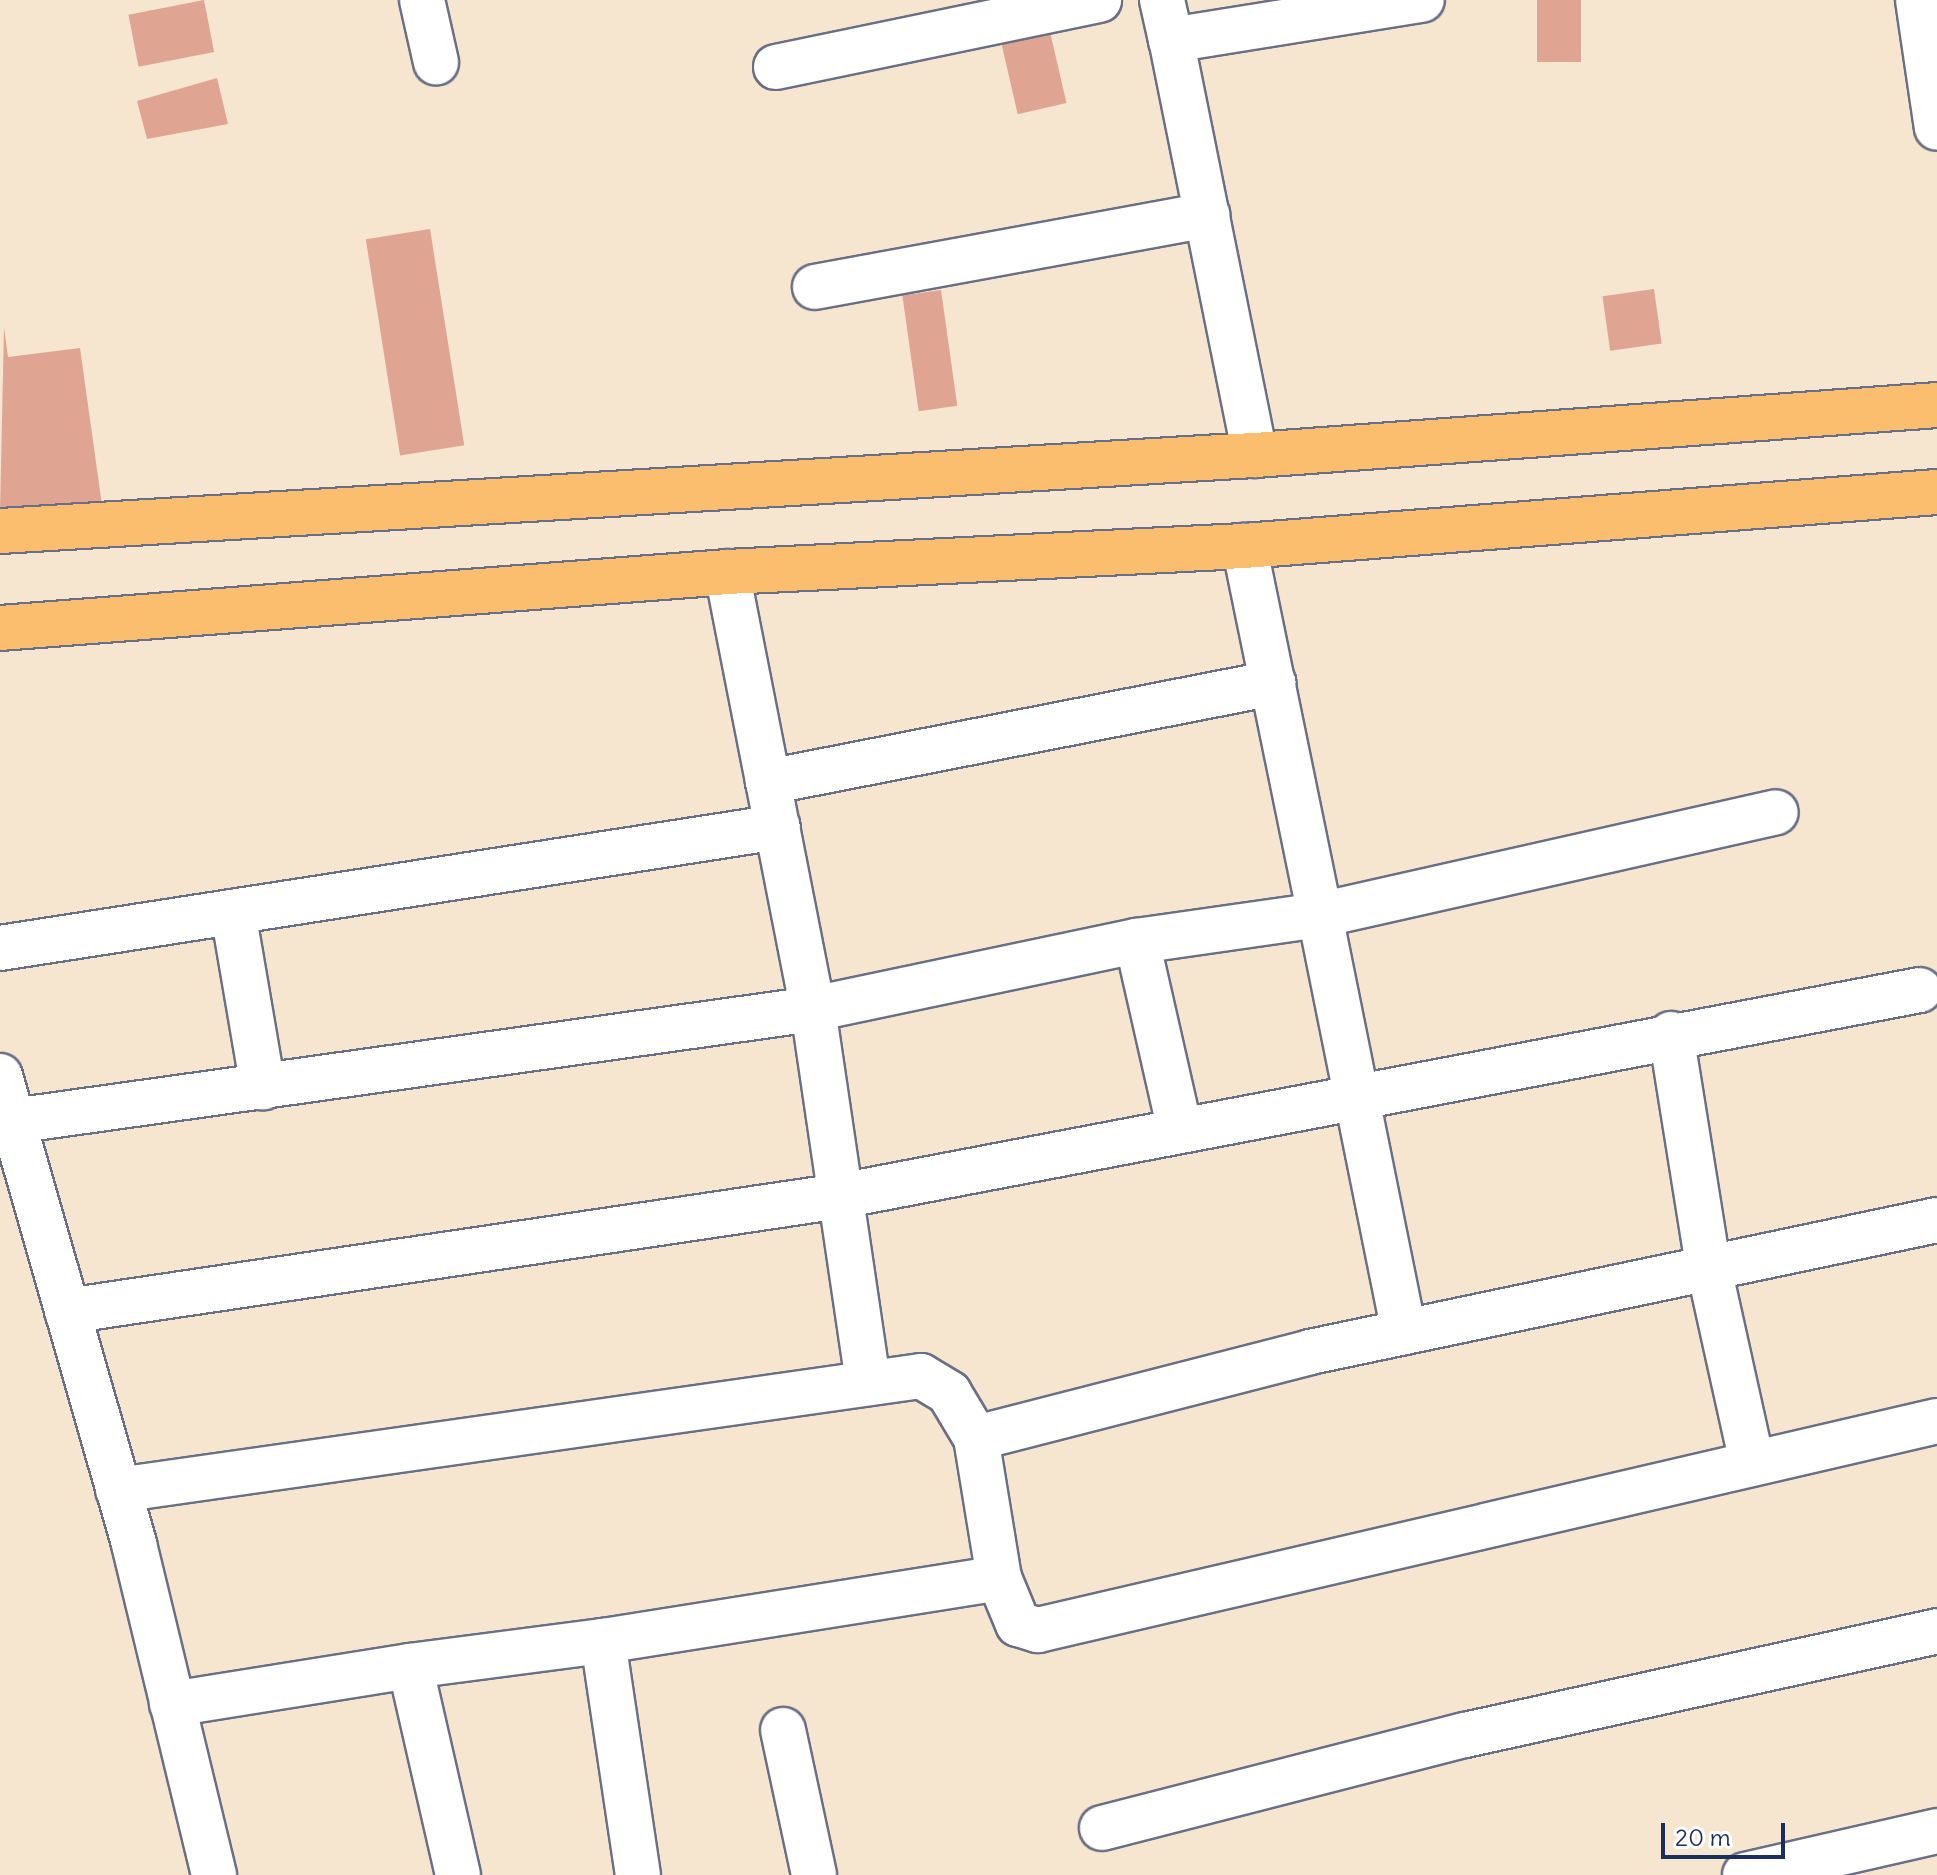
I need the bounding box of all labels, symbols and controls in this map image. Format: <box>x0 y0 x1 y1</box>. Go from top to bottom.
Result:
scale bar <box>1665 1807 1789 1857</box>
text: 20 m <box>1675 1822 1731 1852</box>

